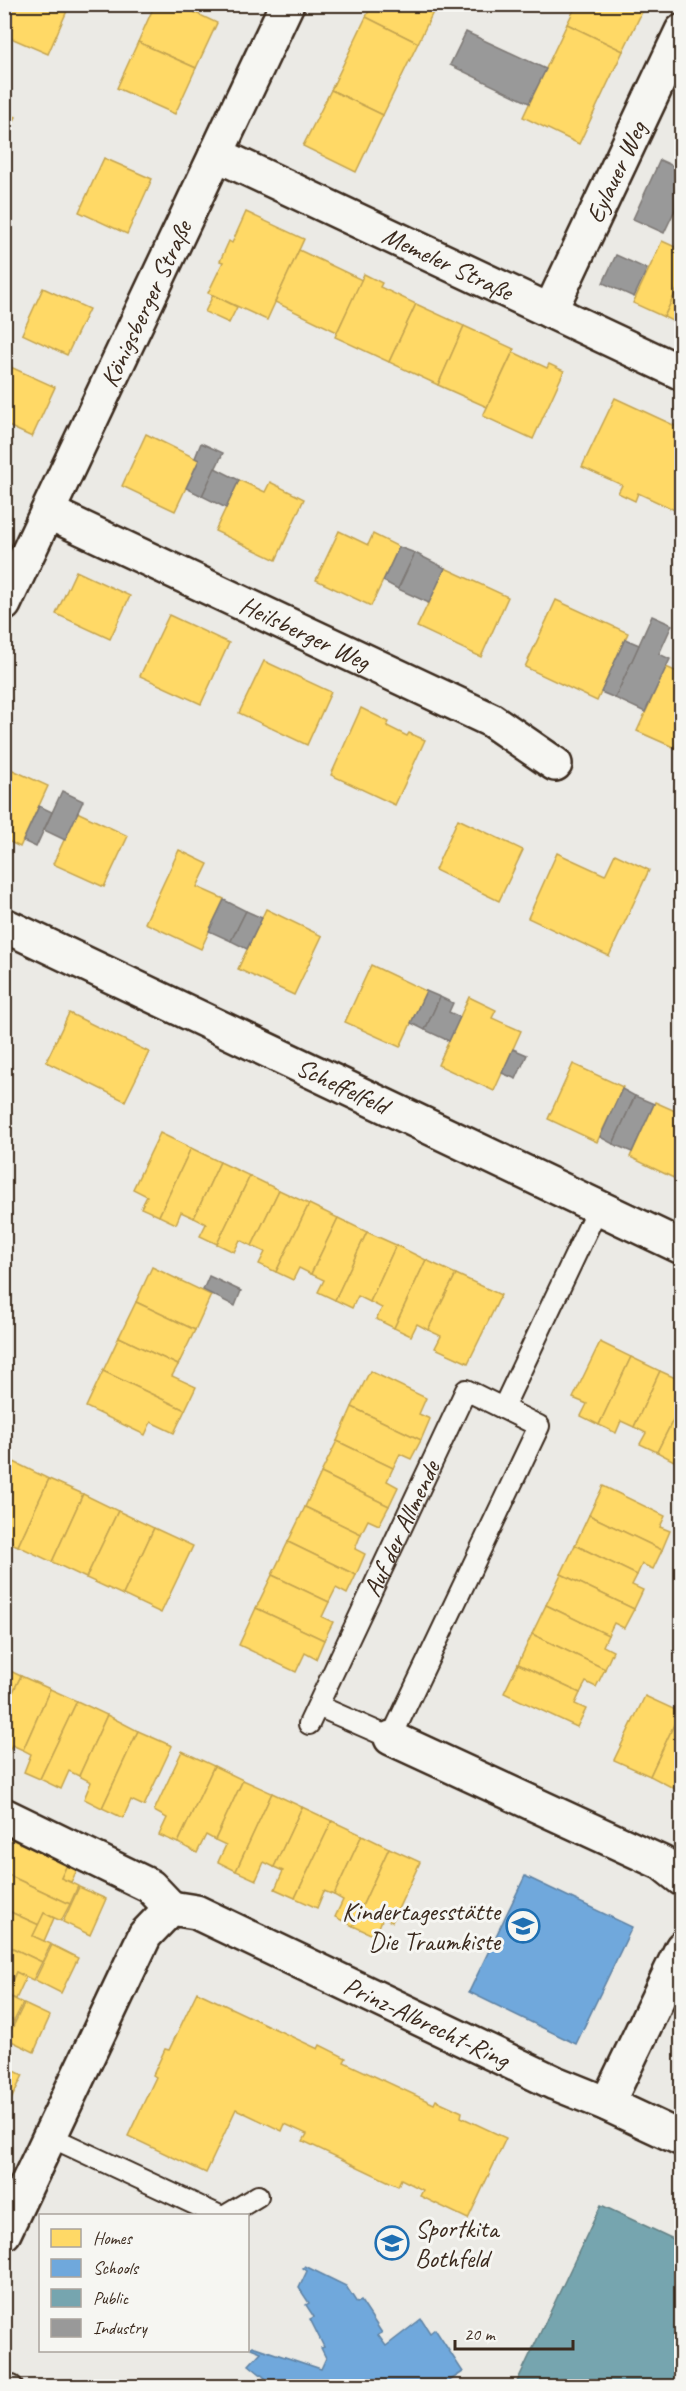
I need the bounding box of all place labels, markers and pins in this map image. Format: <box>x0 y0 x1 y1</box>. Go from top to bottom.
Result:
place label: Kindertagesstätte Die Traumkiste <box>342 1895 503 1958</box>
school or university icon: Kindertagesstätte Die Traumkiste <box>505 1908 541 1944</box>
place label: Sportkita Bothfeld <box>415 2212 501 2275</box>
school or university icon: Sportkita Bothfeld <box>374 2225 410 2261</box>

